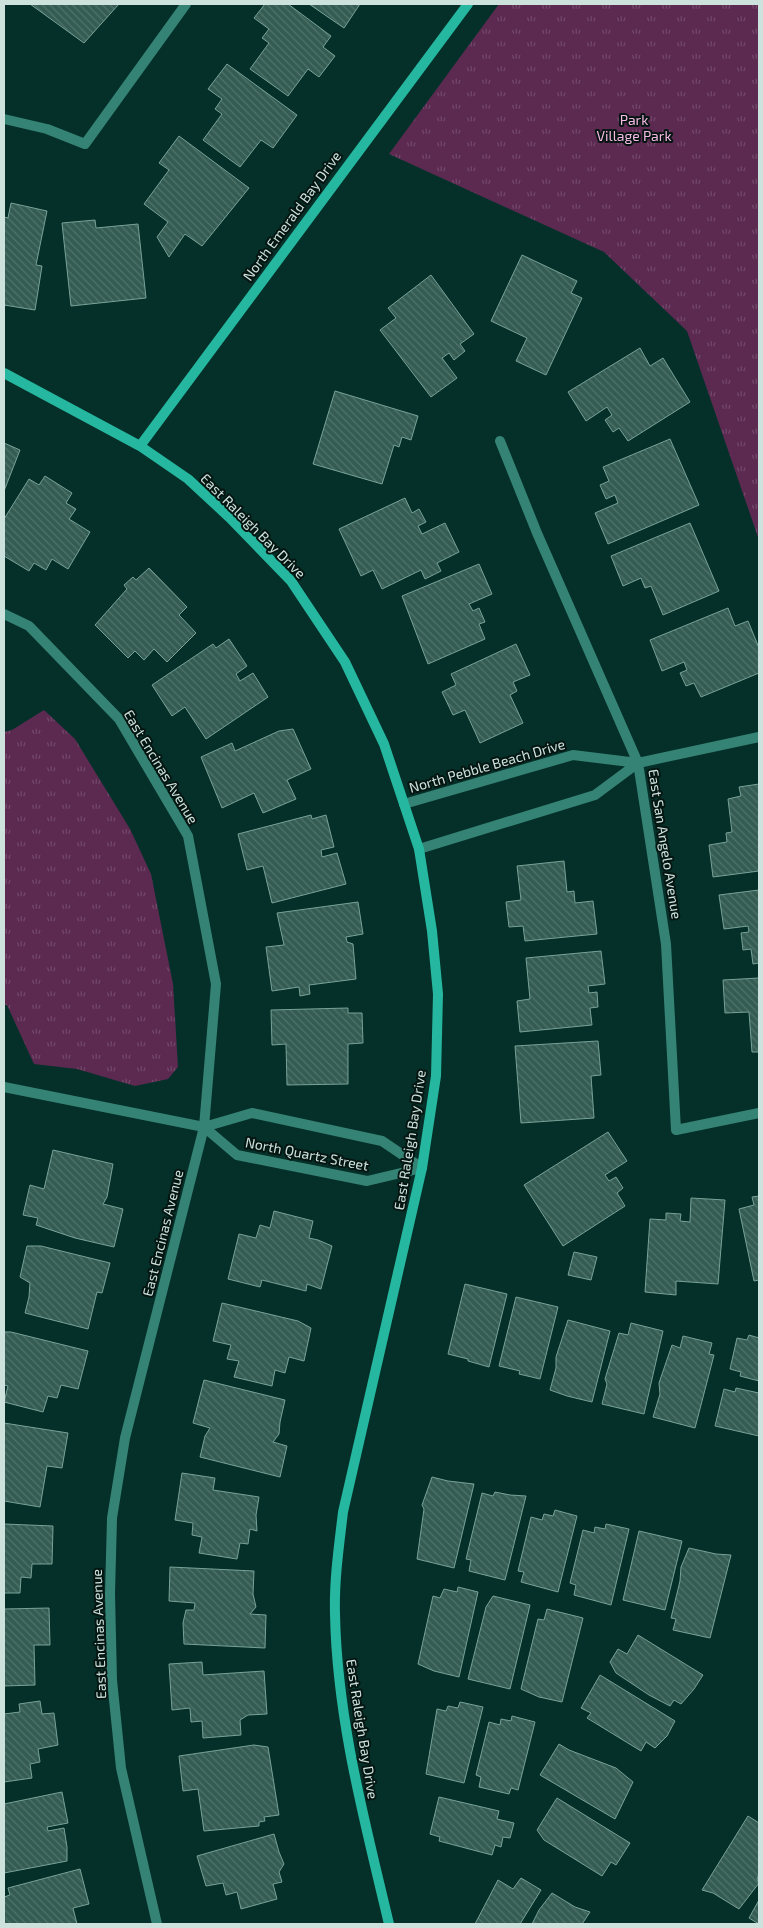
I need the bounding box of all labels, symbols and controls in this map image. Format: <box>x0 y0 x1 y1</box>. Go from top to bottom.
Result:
park label: Park Village Park <box>596 111 672 144</box>
street label: North Emerald Bay Drive <box>239 148 344 284</box>
street label: East Raleigh Bay Drive <box>197 470 309 582</box>
street label: East Encinas Avenue <box>121 707 202 827</box>
street label: North Pebble Beach Drive <box>407 735 567 796</box>
street label: East San Angelo Avenue <box>645 768 686 920</box>
street label: East Raleigh Bay Drive <box>390 1069 429 1211</box>
street label: North Quartz Street <box>244 1133 370 1174</box>
street label: East Encinas Avenue <box>139 1168 186 1298</box>
street label: East Encinas Avenue <box>88 1569 109 1699</box>
street label: East Raleigh Bay Drive <box>343 1658 382 1800</box>

